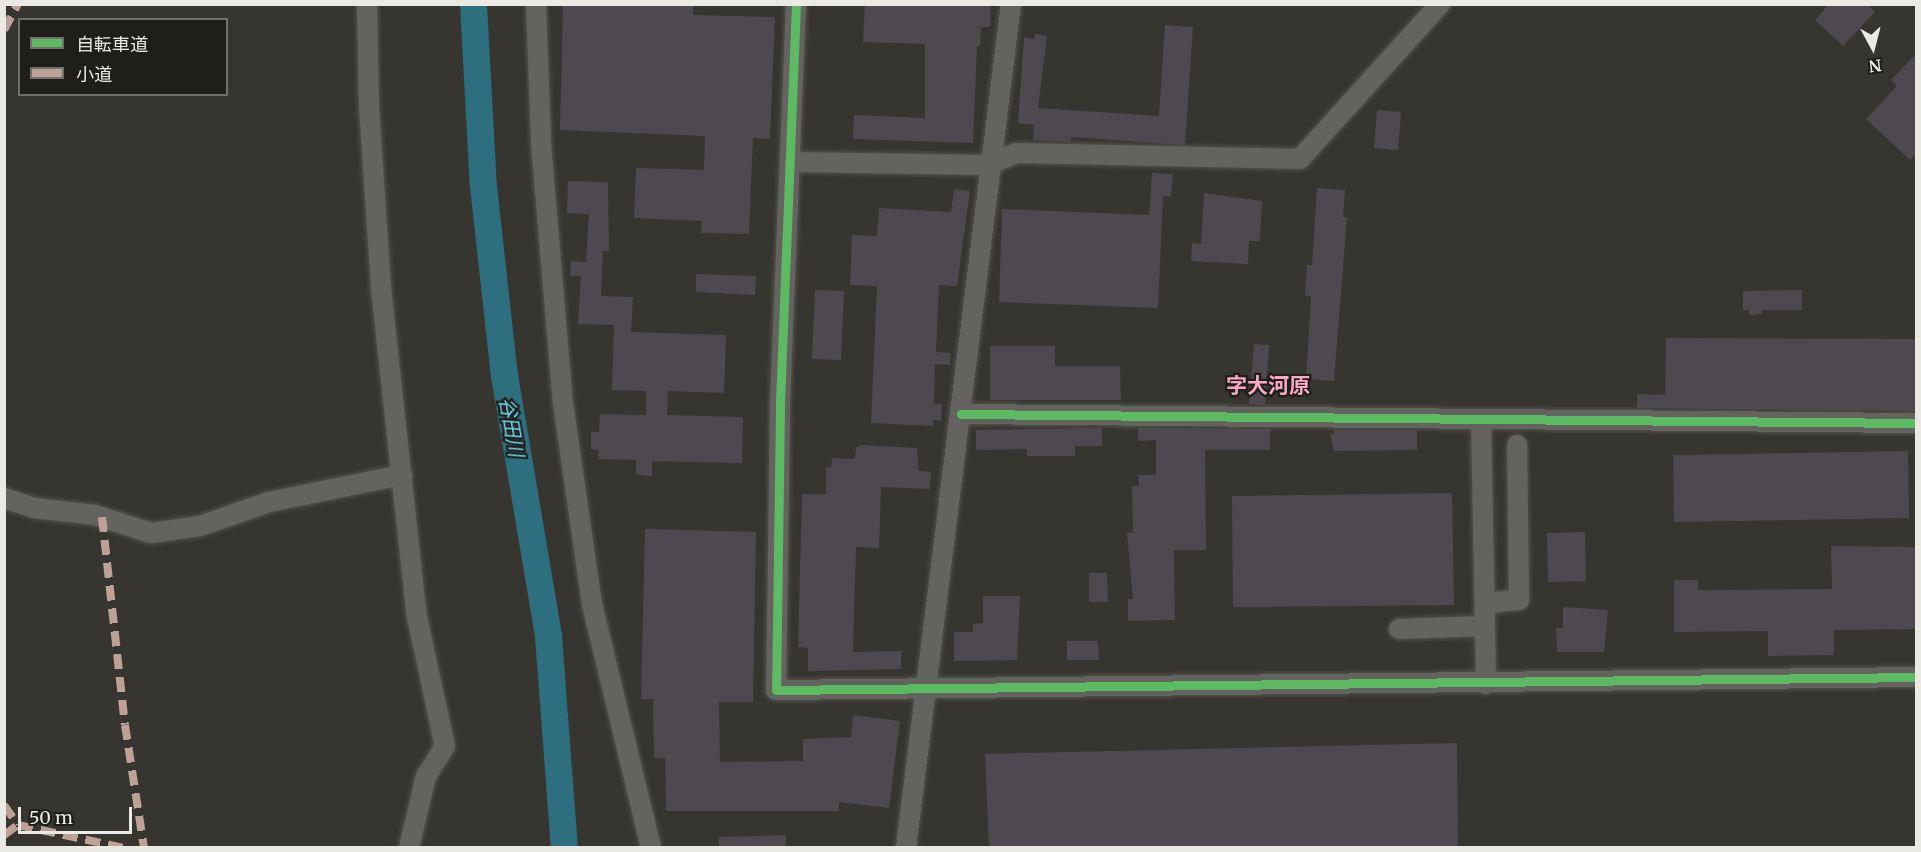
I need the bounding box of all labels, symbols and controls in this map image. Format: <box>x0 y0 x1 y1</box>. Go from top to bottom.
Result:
legend <box>18 18 228 96</box>
north arrow <box>1843 18 1903 78</box>
text: 自転車道 <box>76 33 148 56</box>
text: N <box>1868 55 1883 77</box>
text: 小道 <box>76 63 112 86</box>
district label: 字大河原 <box>1226 373 1310 399</box>
water label: 谷田川 <box>495 395 529 459</box>
scale bar <box>21 795 135 833</box>
text: 50 m <box>29 806 73 829</box>

